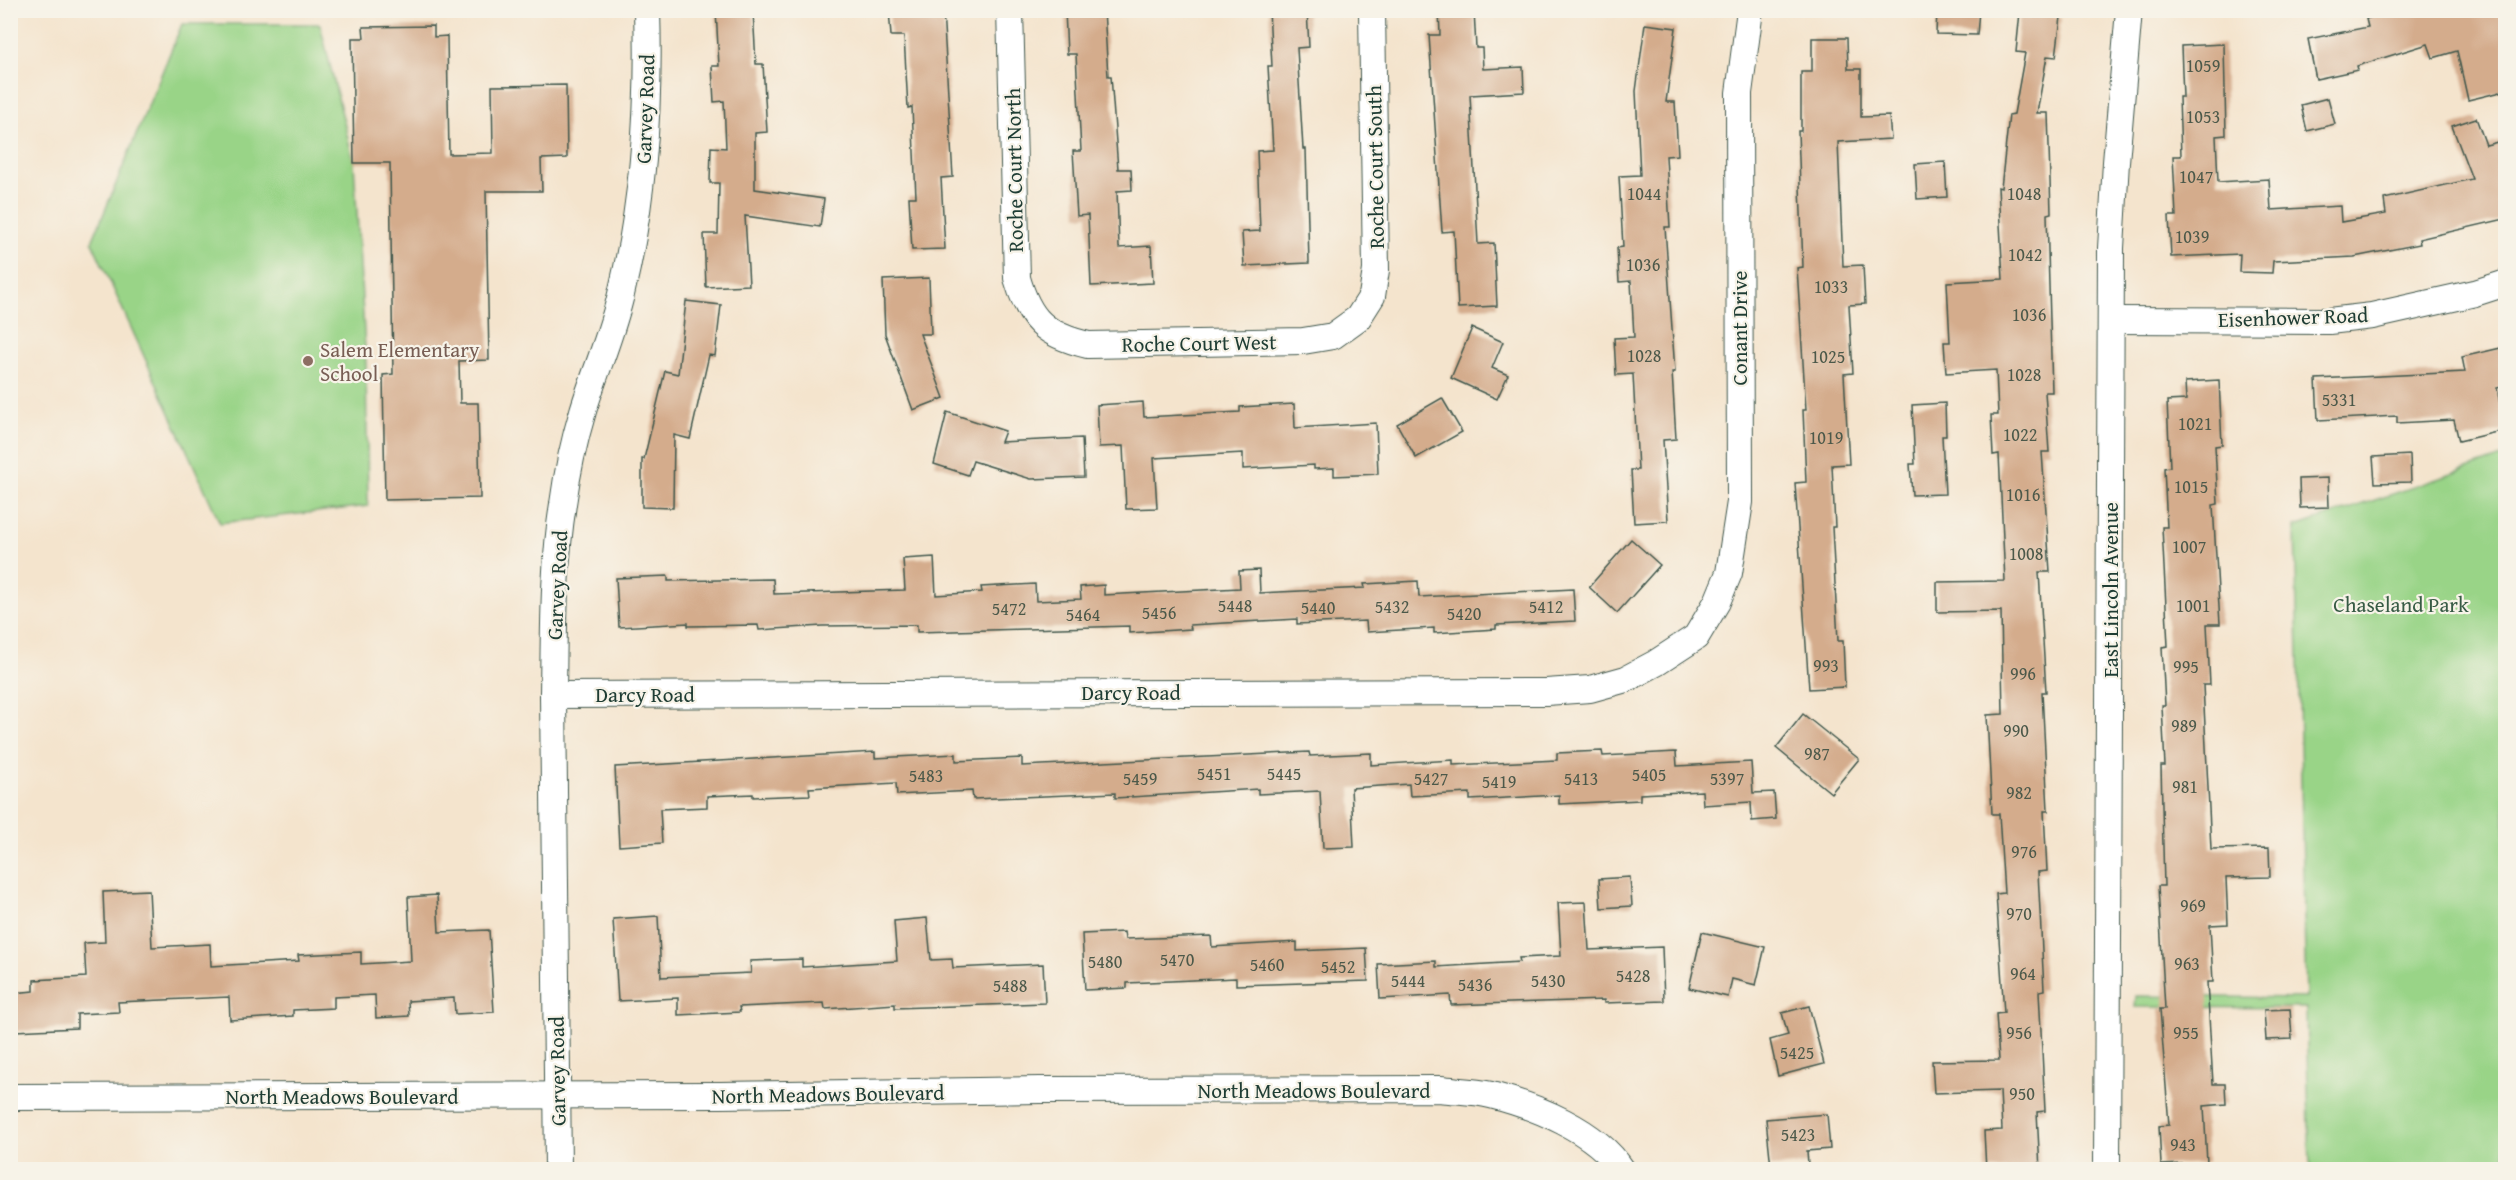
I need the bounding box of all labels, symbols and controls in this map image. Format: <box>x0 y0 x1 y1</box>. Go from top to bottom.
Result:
house number: 1059 <box>2186 52 2220 79</box>
street label: Garvey Road <box>628 53 662 164</box>
street label: Roche Court South <box>1358 85 1392 249</box>
street label: Roche Court North <box>997 87 1031 253</box>
house number: 1053 <box>2186 103 2220 130</box>
house number: 1047 <box>2179 163 2213 190</box>
house number: 1044 <box>1627 180 1661 207</box>
house number: 1048 <box>2007 180 2041 207</box>
house number: 1039 <box>2175 223 2209 250</box>
house number: 1042 <box>2008 241 2042 268</box>
house number: 1036 <box>1626 251 1660 278</box>
street label: Conant Drive <box>1724 270 1755 385</box>
house number: 1033 <box>1814 273 1848 300</box>
street label: Eisenhower Road <box>2217 299 2369 335</box>
house number: 1036 <box>2012 301 2046 328</box>
street label: Roche Court West <box>1121 326 1277 360</box>
place label: Salem Elementary School <box>320 334 480 389</box>
house number: 1028 <box>1627 342 1661 369</box>
house number: 1025 <box>1811 343 1845 370</box>
marker: Salem Elementary School <box>301 354 315 368</box>
house number: 1028 <box>2007 361 2041 388</box>
house number: 5331 <box>2322 386 2356 413</box>
house number: 1021 <box>2178 410 2212 437</box>
house number: 1022 <box>2003 421 2037 448</box>
house number: 1019 <box>1809 424 1843 451</box>
house number: 1015 <box>2174 473 2208 500</box>
house number: 1016 <box>2006 481 2040 508</box>
street label: East Lincoln Avenue <box>2095 502 2126 678</box>
street label: Garvey Road <box>539 529 575 641</box>
house number: 1007 <box>2172 533 2206 560</box>
house number: 1008 <box>2009 540 2043 567</box>
park label: Chaseland Park <box>2333 589 2469 620</box>
house number: 5448 <box>1218 592 1252 619</box>
house number: 1001 <box>2176 592 2210 619</box>
house number: 5432 <box>1375 593 1409 620</box>
house number: 5412 <box>1529 593 1563 620</box>
house number: 5440 <box>1301 594 1336 621</box>
house number: 5472 <box>992 595 1026 622</box>
house number: 5456 <box>1142 599 1176 626</box>
house number: 5420 <box>1447 600 1482 627</box>
house number: 5464 <box>1066 601 1100 628</box>
house number: 993 <box>1813 652 1839 679</box>
house number: 995 <box>2173 653 2199 680</box>
house number: 996 <box>2010 660 2036 687</box>
street label: Darcy Road <box>1081 677 1181 708</box>
street label: Darcy Road <box>595 679 695 710</box>
house number: 989 <box>2171 712 2197 739</box>
house number: 990 <box>2003 717 2029 744</box>
house number: 987 <box>1804 740 1830 767</box>
house number: 5451 <box>1197 760 1231 787</box>
house number: 5445 <box>1267 760 1301 787</box>
house number: 5405 <box>1632 761 1666 788</box>
house number: 5483 <box>909 762 943 789</box>
house number: 5459 <box>1123 765 1157 792</box>
house number: 5427 <box>1414 765 1448 792</box>
house number: 5413 <box>1564 765 1598 792</box>
house number: 5397 <box>1710 765 1744 792</box>
house number: 5419 <box>1482 768 1516 795</box>
house number: 981 <box>2172 773 2198 800</box>
house number: 982 <box>2006 779 2032 806</box>
house number: 976 <box>2011 838 2037 865</box>
house number: 969 <box>2180 892 2206 919</box>
house number: 970 <box>2006 900 2032 927</box>
house number: 5470 <box>1160 946 1195 973</box>
house number: 5480 <box>1088 948 1123 975</box>
house number: 963 <box>2174 950 2200 977</box>
house number: 5460 <box>1250 951 1285 978</box>
house number: 5452 <box>1321 953 1355 980</box>
house number: 964 <box>2010 960 2036 987</box>
house number: 5428 <box>1616 962 1650 989</box>
house number: 5444 <box>1391 967 1425 994</box>
house number: 5430 <box>1531 967 1566 994</box>
house number: 5436 <box>1458 971 1492 998</box>
house number: 5488 <box>993 972 1027 999</box>
street label: Garvey Road <box>541 1015 573 1126</box>
house number: 956 <box>2006 1019 2032 1046</box>
house number: 955 <box>2173 1019 2199 1046</box>
house number: 5425 <box>1780 1039 1814 1066</box>
street label: North Meadows Boulevard <box>1198 1075 1431 1106</box>
street label: North Meadows Boulevard <box>711 1076 945 1112</box>
house number: 950 <box>2009 1080 2035 1107</box>
street label: North Meadows Boulevard <box>226 1081 459 1112</box>
house number: 5423 <box>1781 1121 1815 1148</box>
house number: 943 <box>2170 1131 2196 1158</box>

